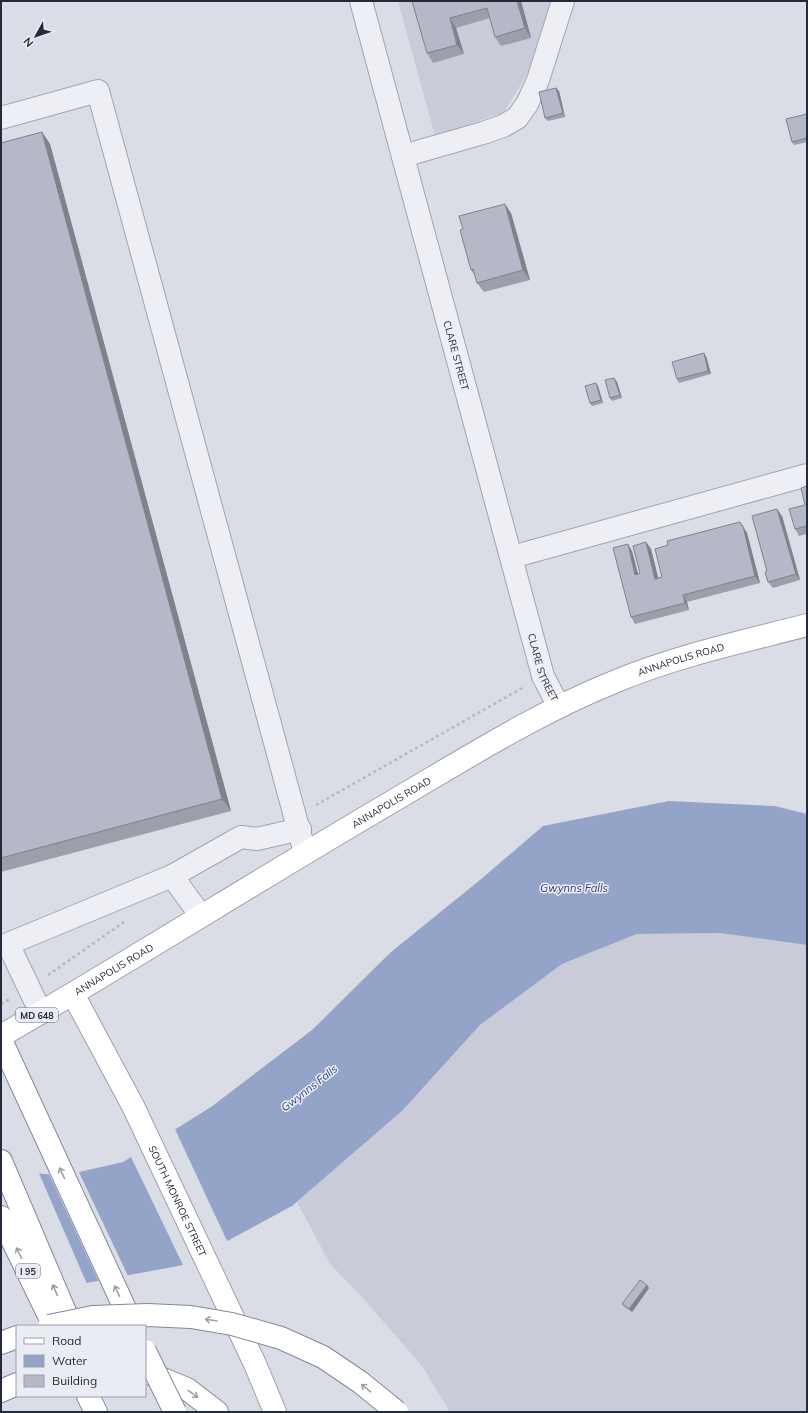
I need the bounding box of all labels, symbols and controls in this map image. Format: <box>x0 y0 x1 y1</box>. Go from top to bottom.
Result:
north arrow <box>16 16 56 56</box>
text: N <box>20 35 36 50</box>
street label: CLARE STREET <box>441 319 472 392</box>
street label: CLARE STREET <box>525 632 561 704</box>
street label: ANNAPOLIS ROAD <box>636 640 726 679</box>
street label: ANNAPOLIS ROAD <box>349 774 433 831</box>
water label: Gwynns Falls <box>540 881 609 895</box>
street label: ANNAPOLIS ROAD <box>72 940 156 998</box>
road number: MD 648 <box>16 1008 58 1022</box>
water label: Gwynns Falls <box>278 1061 341 1114</box>
street label: SOUTH MONROE STREET <box>146 1143 210 1258</box>
one-way arrow <box>58 1167 65 1179</box>
one-way arrow <box>15 1248 22 1260</box>
road number: I 95 <box>16 1264 40 1278</box>
one-way arrow <box>51 1285 59 1297</box>
one-way arrow <box>113 1285 120 1297</box>
one-way arrow <box>205 1316 218 1324</box>
legend <box>16 1325 146 1397</box>
text: Road <box>52 1333 81 1348</box>
text: Water <box>52 1353 88 1368</box>
text: Building <box>52 1373 97 1388</box>
one-way arrow <box>361 1383 372 1392</box>
one-way arrow <box>187 1390 198 1398</box>

